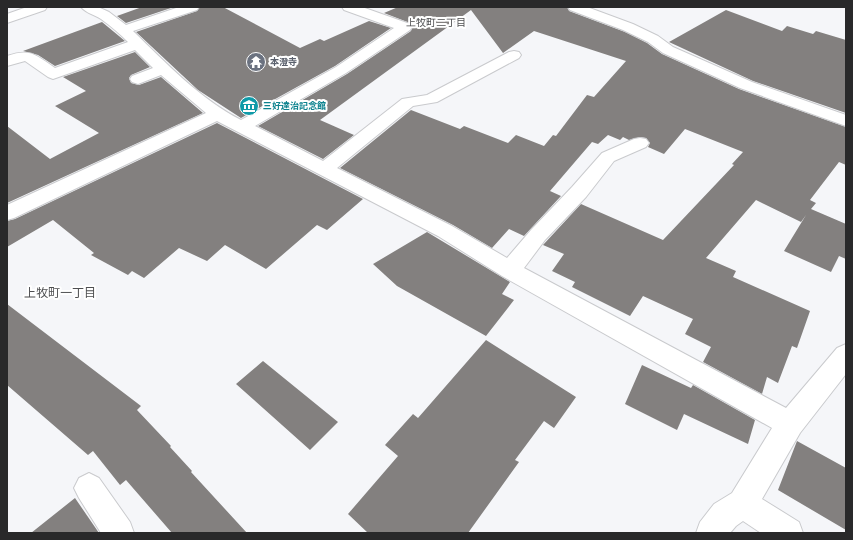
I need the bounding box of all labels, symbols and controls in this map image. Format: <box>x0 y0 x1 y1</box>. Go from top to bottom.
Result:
district label: 上牧町二丁目 <box>406 17 466 29</box>
temple icon: 本澄寺 <box>245 51 267 73</box>
place label: 本澄寺 <box>270 57 297 67</box>
museum icon: 三好達治記念館 <box>238 95 260 117</box>
place label: 三好達治記念館 <box>263 101 326 111</box>
district label: 上牧町一丁目 <box>24 286 96 300</box>

